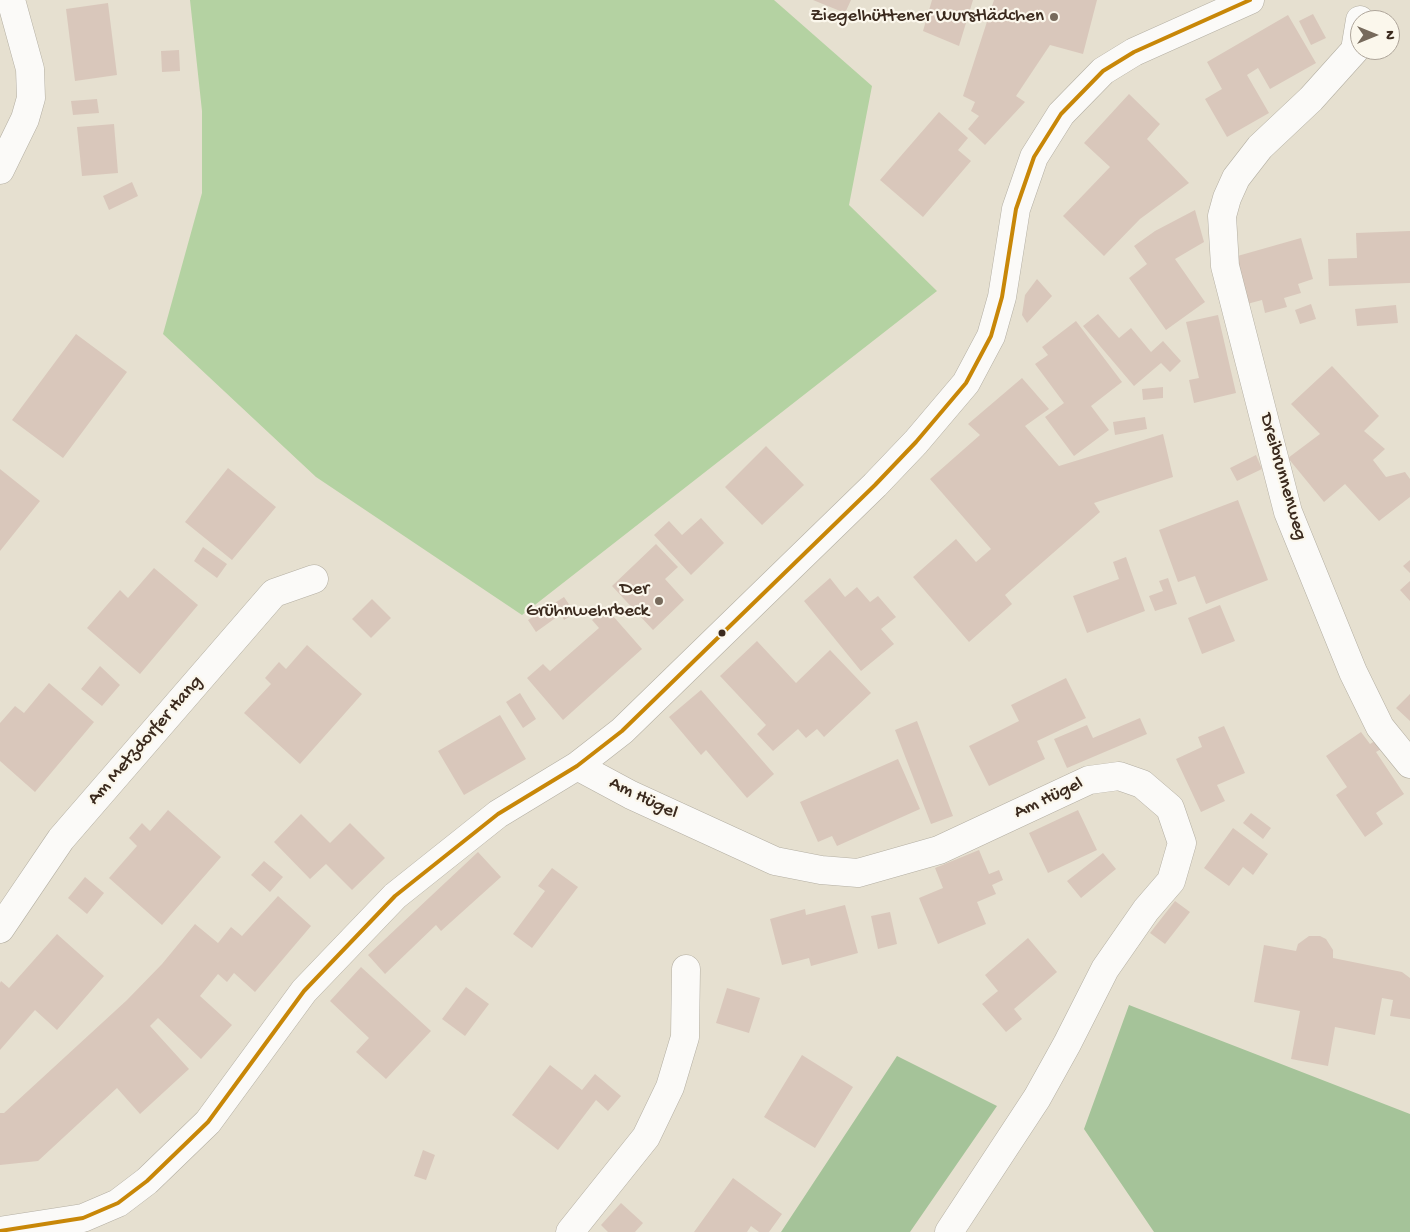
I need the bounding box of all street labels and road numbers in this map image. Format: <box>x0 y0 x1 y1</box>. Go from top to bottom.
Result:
street label: Dreibrunnenweg <box>1253 411 1311 543</box>
street label: Am Metzdorfer Hang <box>84 672 208 810</box>
street label: Am Hügel <box>605 773 681 825</box>
street label: Am Hügel <box>1011 773 1087 825</box>

